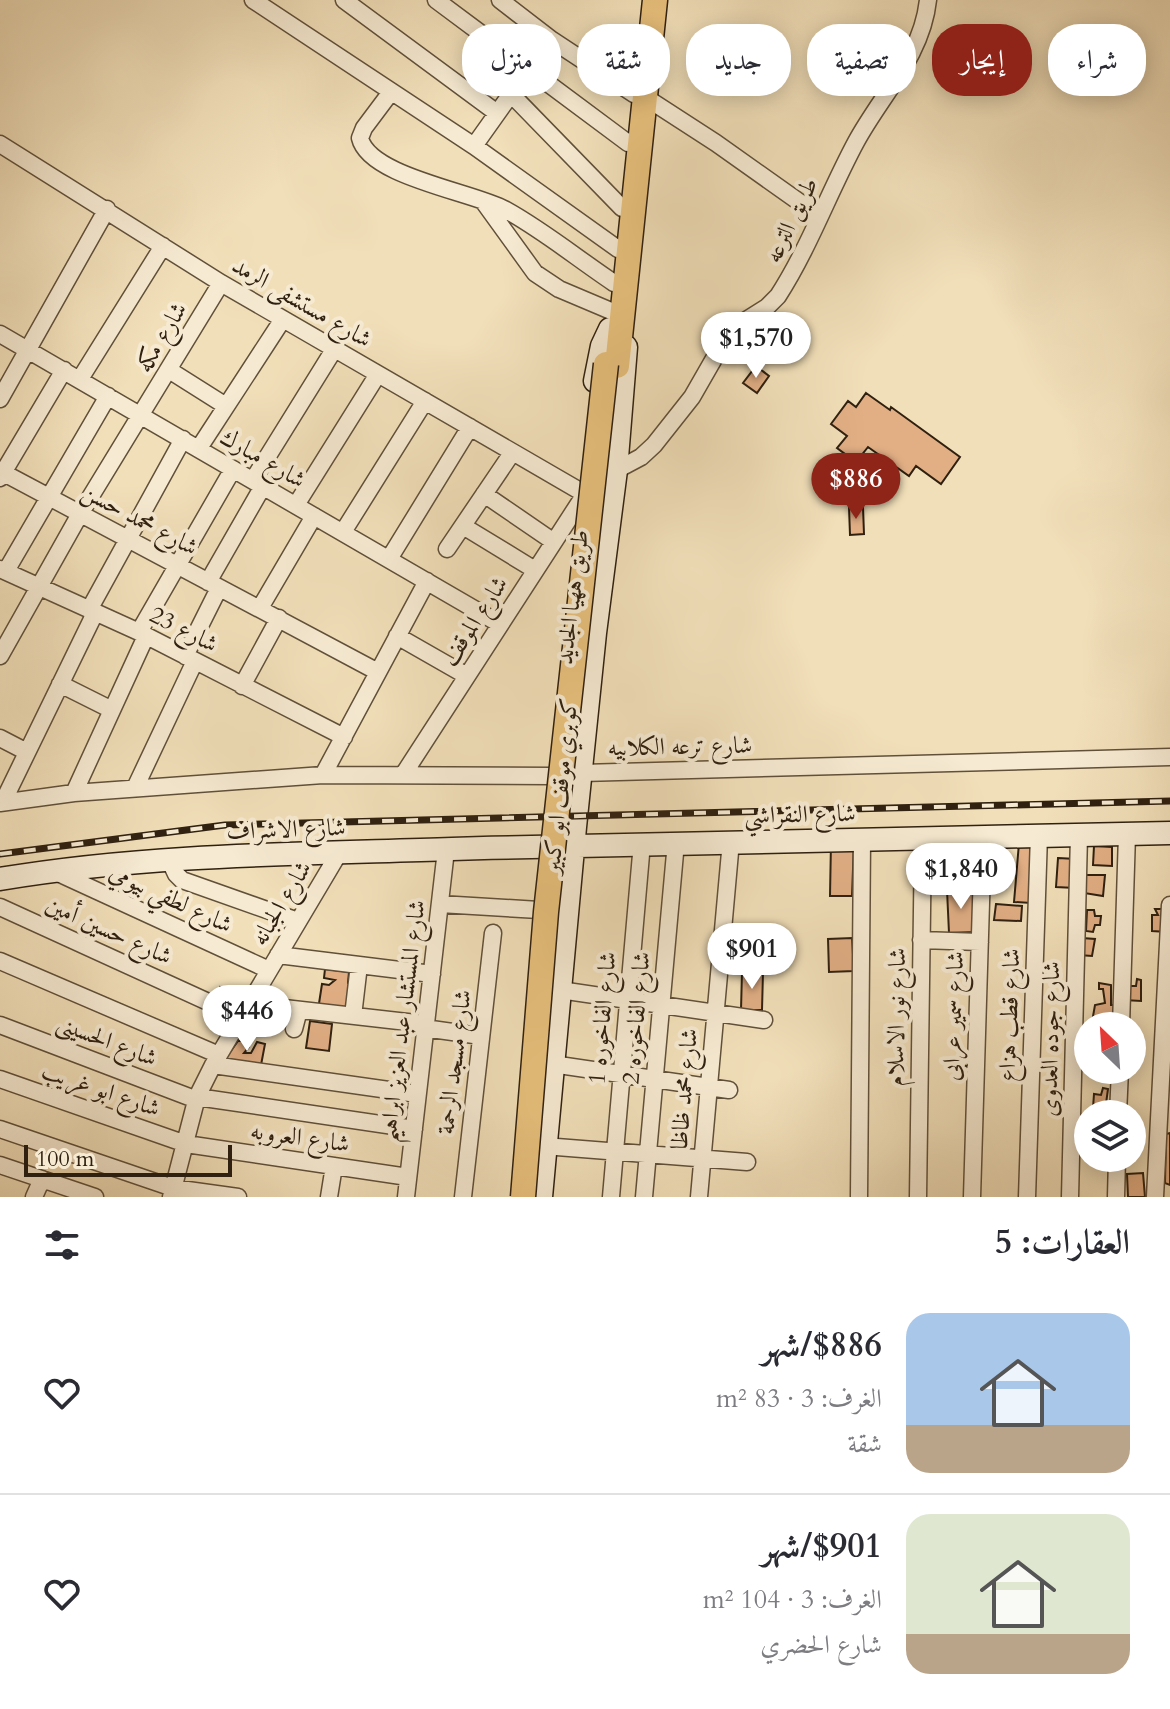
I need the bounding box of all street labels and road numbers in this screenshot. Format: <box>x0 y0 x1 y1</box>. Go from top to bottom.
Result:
street label: طريق الترعه <box>757 172 826 269</box>
street label: شارع مستشفى الرمد <box>224 249 378 358</box>
street label: شارع مكه <box>128 296 198 380</box>
street label: شارع مبارك <box>212 421 312 499</box>
street label: شارع محمد حسن <box>74 475 204 567</box>
street label: طريق ههيا الجديد <box>548 528 597 666</box>
street label: شارع الموقف <box>433 570 518 674</box>
street label: شارع 23 <box>143 598 224 663</box>
street label: كوبري موقف ابو كبير <box>535 696 588 879</box>
street label: شارع ترعه الكلابيه <box>607 729 753 767</box>
street label: شارع النقراشي <box>744 797 856 837</box>
street label: شارع الاشراف <box>226 811 346 851</box>
street label: شارع لطفي بيومي <box>101 855 238 947</box>
street label: شارع الجبانه <box>243 855 322 953</box>
street label: شارع حسين أمين <box>39 887 178 976</box>
street label: شارع المستشار عبد العزيز ابراهيم <box>371 898 441 1145</box>
street label: شارع نور الاسلام <box>879 947 918 1087</box>
street label: شارع قطب هزاع <box>991 948 1031 1082</box>
street label: شارع الفاخوره 1 <box>580 950 628 1086</box>
street label: شارع الفاخوره 2 <box>614 950 662 1086</box>
street label: شارع سمير عرابى <box>935 950 975 1082</box>
street label: شارع جوده العدوى <box>1033 961 1071 1117</box>
street label: شارع مسجد الرحمة <box>429 988 483 1137</box>
street label: شارع الحسينى <box>51 1006 162 1078</box>
street label: شارع محمد ظاظا <box>663 1027 709 1151</box>
street label: شارع ابو غريب <box>36 1054 164 1128</box>
street label: شارع العروبه <box>248 1114 352 1164</box>

